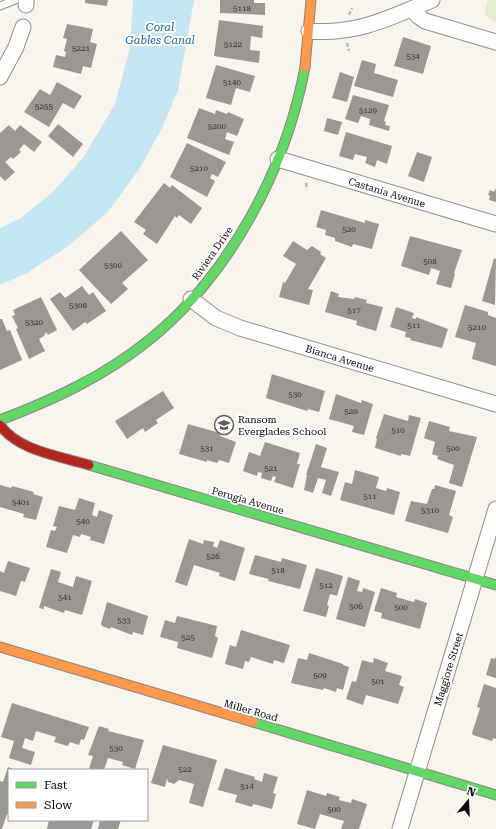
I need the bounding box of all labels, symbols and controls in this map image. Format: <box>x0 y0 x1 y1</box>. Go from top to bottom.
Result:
house number: 5118 <box>233 4 251 13</box>
water label: Coral Gables Canal <box>125 21 195 47</box>
house number: 5122 <box>224 40 242 49</box>
house number: 5221 <box>72 44 90 53</box>
house number: 534 <box>406 52 420 61</box>
house number: 5140 <box>223 78 241 87</box>
house number: 5255 <box>35 102 53 111</box>
house number: 5129 <box>359 106 377 115</box>
house number: 5200 <box>208 122 226 131</box>
house number: 5210 <box>190 164 208 173</box>
street label: Castania Avenue <box>347 176 427 210</box>
street label: Riviera Drive <box>190 224 235 282</box>
house number: 520 <box>342 225 356 234</box>
house number: 508 <box>423 257 437 266</box>
house number: 5300 <box>104 261 122 270</box>
house number: 5308 <box>69 301 87 310</box>
house number: 517 <box>347 306 361 315</box>
house number: 5320 <box>25 318 43 327</box>
house number: 511 <box>407 321 421 330</box>
house number: 5210 <box>468 323 486 332</box>
street label: Bianca Avenue <box>304 343 376 374</box>
house number: 530 <box>288 390 302 399</box>
house number: 520 <box>344 407 358 416</box>
school or university icon: Ransom Everglades School <box>213 414 235 436</box>
place label: Ransom Everglades School <box>238 414 326 437</box>
house number: 510 <box>391 426 405 435</box>
house number: 531 <box>200 444 214 453</box>
house number: 500 <box>446 444 460 453</box>
house number: 521 <box>264 464 278 473</box>
street label: Perugia Avenue <box>210 485 286 516</box>
house number: 511 <box>363 492 377 501</box>
house number: 5401 <box>12 498 30 507</box>
house number: 5310 <box>421 506 439 515</box>
house number: 540 <box>76 517 90 526</box>
house number: 526 <box>206 552 220 561</box>
house number: 518 <box>271 566 285 575</box>
house number: 512 <box>319 581 333 590</box>
house number: 541 <box>58 593 72 602</box>
house number: 506 <box>349 602 363 611</box>
house number: 500 <box>394 603 408 612</box>
house number: 533 <box>117 616 131 625</box>
street label: Maggiore Street <box>432 631 465 707</box>
house number: 525 <box>181 633 195 642</box>
house number: 509 <box>313 671 327 680</box>
house number: 501 <box>371 677 385 686</box>
street label: Miller Road <box>223 698 280 724</box>
house number: 530 <box>109 744 123 753</box>
house number: 522 <box>178 765 192 774</box>
legend <box>8 769 148 821</box>
text: Fast <box>44 778 68 792</box>
north arrow <box>448 781 488 821</box>
house number: 514 <box>240 782 254 791</box>
text: N <box>465 784 478 800</box>
text: Slow <box>44 798 72 812</box>
house number: 500 <box>327 805 341 814</box>

